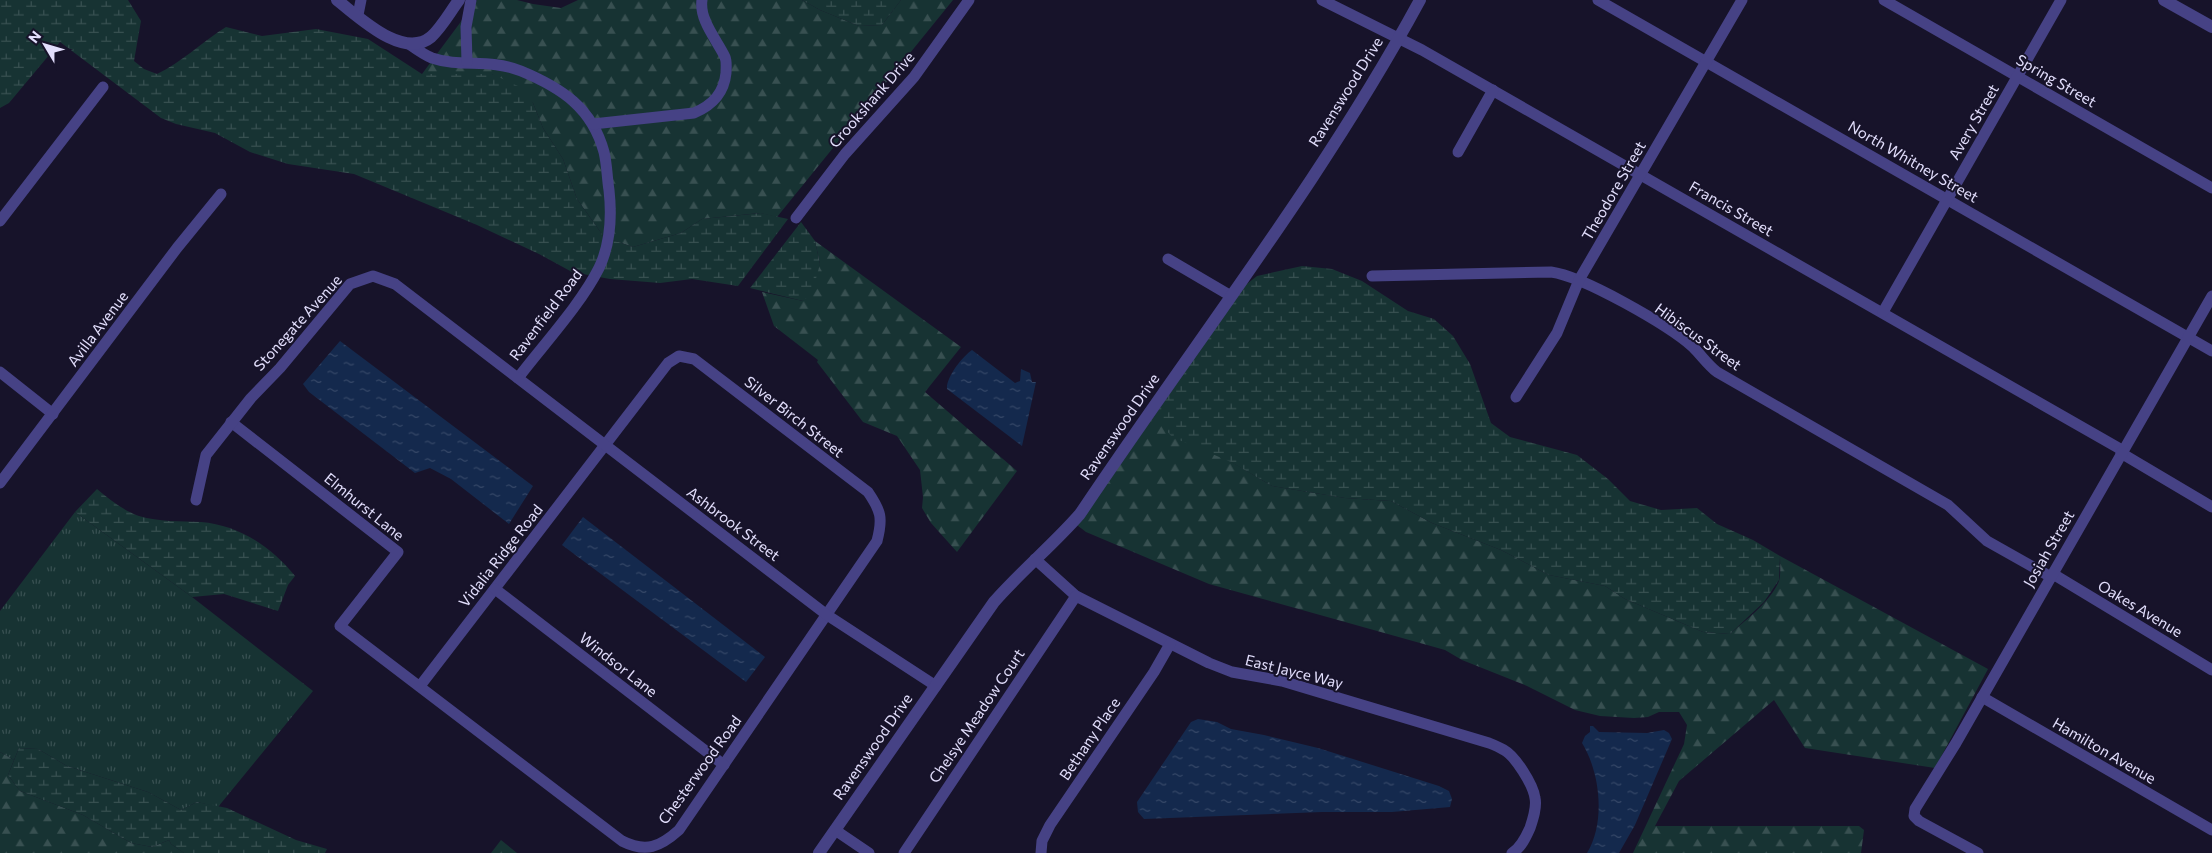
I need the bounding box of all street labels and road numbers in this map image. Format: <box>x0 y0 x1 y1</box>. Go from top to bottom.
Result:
street label: Ravenswood Drive <box>1304 33 1386 150</box>
street label: Crookshank Drive <box>825 48 918 151</box>
street label: Spring Street <box>2013 50 2100 110</box>
street label: Avery Street <box>1944 81 2002 162</box>
street label: North Whitney Street <box>1845 117 1982 206</box>
street label: Theodore Street <box>1577 138 1649 243</box>
street label: Francis Street <box>1686 177 1777 239</box>
street label: Ravenfield Road <box>505 265 585 364</box>
street label: Stonegate Avenue <box>249 271 345 374</box>
street label: Avilla Avenue <box>63 287 131 370</box>
street label: Hibiscus Street <box>1652 299 1745 374</box>
street label: Ravenswood Drive <box>1076 370 1163 483</box>
street label: Silver Birch Street <box>741 372 848 461</box>
street label: Elmhurst Lane <box>321 469 408 544</box>
street label: Ashbrook Street <box>684 482 784 564</box>
street label: Vidalia Ridge Road <box>455 500 546 610</box>
street label: Josiah Street <box>2019 507 2077 590</box>
street label: Oakes Avenue <box>2095 576 2186 640</box>
street label: Windsor Lane <box>576 628 661 700</box>
street label: Chelsye Meadow Court <box>925 645 1028 786</box>
street label: East Jayce Way <box>1243 650 1345 692</box>
street label: Ravenswood Drive <box>829 690 916 803</box>
street label: Bethany Place <box>1055 694 1123 783</box>
street label: Chesterwood Road <box>654 712 745 827</box>
street label: Hamilton Avenue <box>2050 713 2159 787</box>

